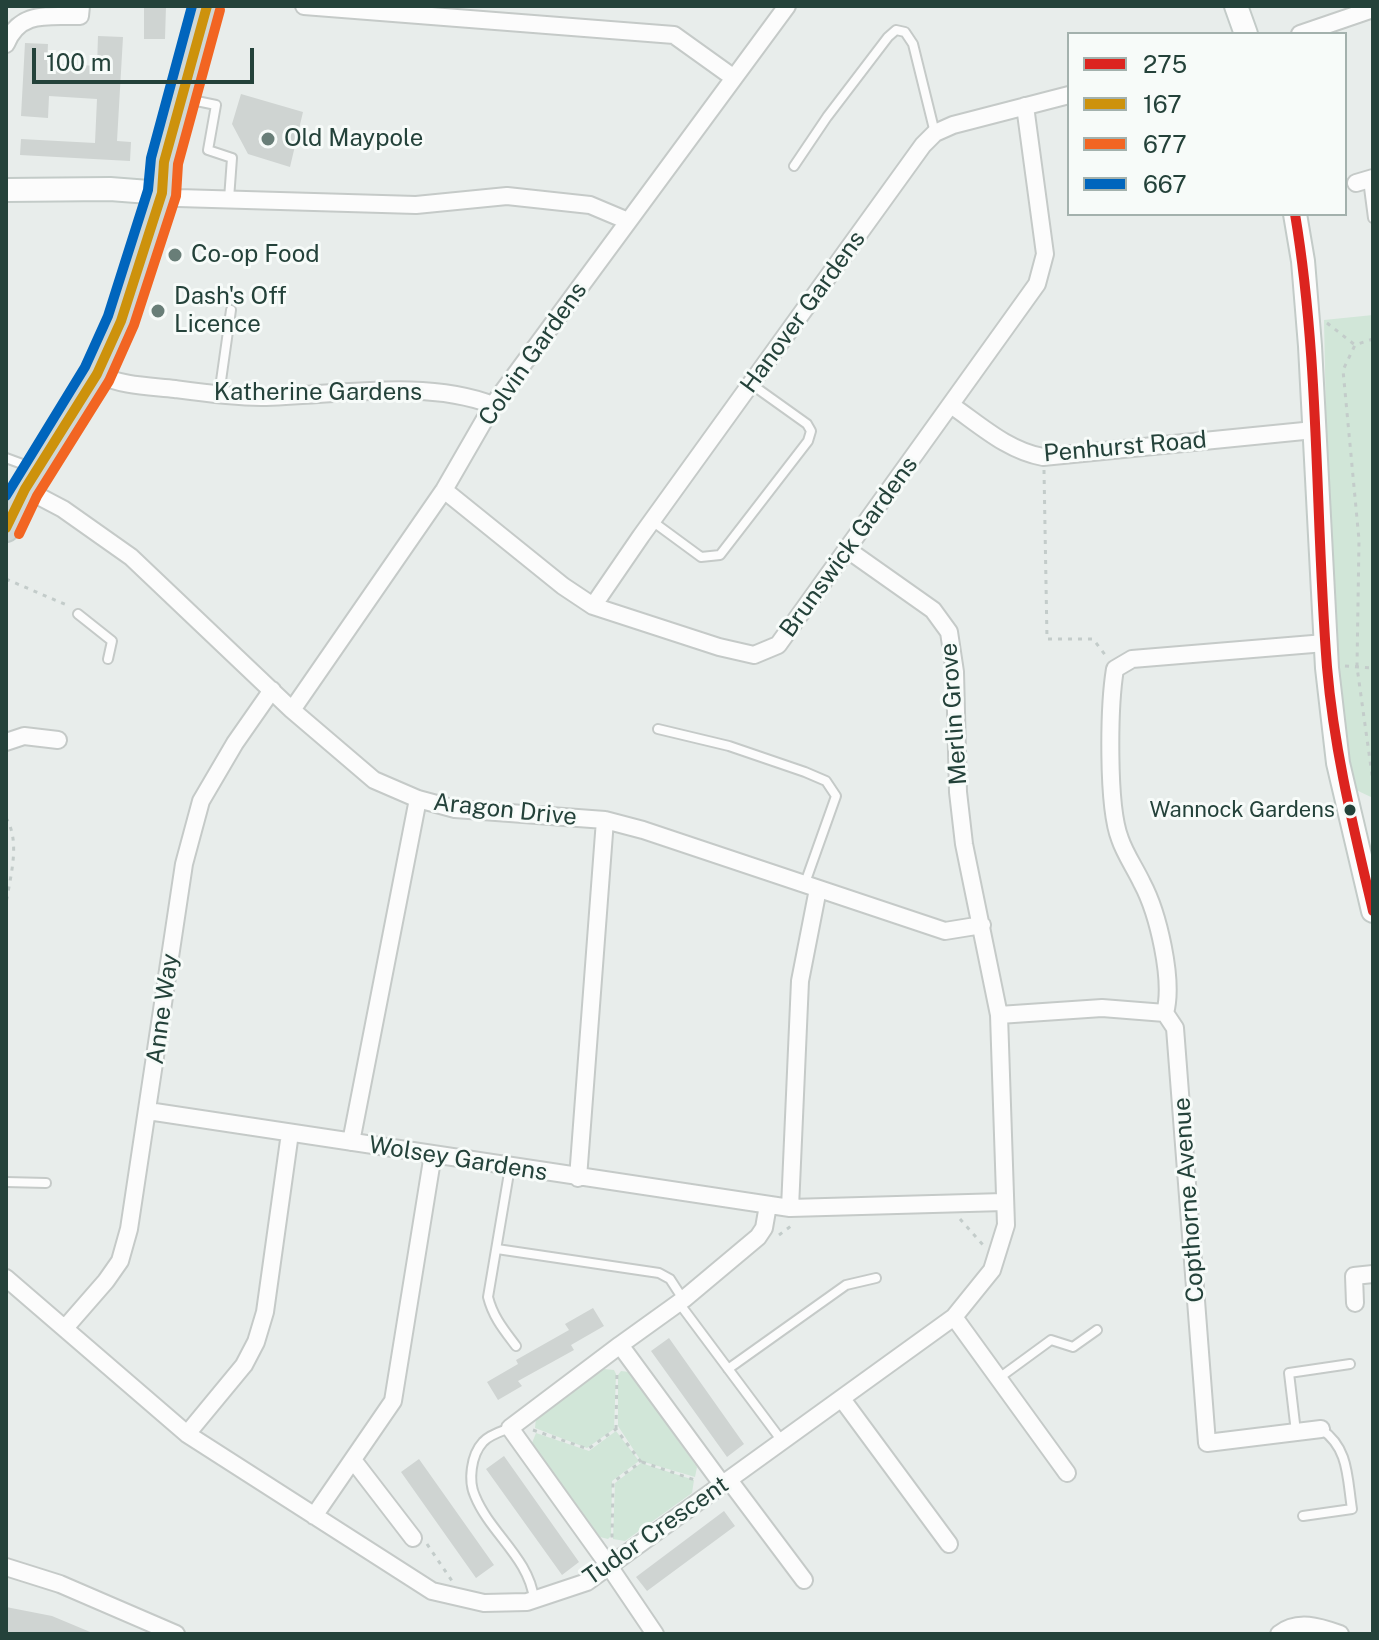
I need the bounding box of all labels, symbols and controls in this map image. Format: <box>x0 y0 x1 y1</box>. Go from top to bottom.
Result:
scale bar <box>36 32 258 82</box>
legend <box>1067 32 1347 216</box>
text: 100 m <box>46 48 112 76</box>
text: 275 <box>1143 50 1187 78</box>
text: 167 <box>1143 90 1182 118</box>
place label: Old Maypole <box>284 125 423 153</box>
marker: Old Maypole <box>259 130 277 148</box>
text: 677 <box>1143 130 1187 158</box>
text: 667 <box>1143 170 1187 198</box>
street label: Hanover Gardens <box>735 225 871 399</box>
place label: Co-op Food <box>191 241 320 269</box>
marker: Co-op Food <box>166 246 184 264</box>
street label: Colvin Gardens <box>473 277 593 431</box>
place label: Dash's Off Licence <box>174 283 287 339</box>
marker: Dash's Off Licence <box>149 302 167 320</box>
street label: Katherine Gardens <box>214 379 422 407</box>
street label: Penhurst Road <box>1042 426 1208 468</box>
street label: Brunswick Gardens <box>774 451 924 643</box>
street label: Merlin Grove <box>935 642 973 786</box>
street label: Aragon Drive <box>432 788 578 832</box>
place label: Wannock Gardens <box>1149 797 1335 823</box>
marker: Wannock Gardens <box>1342 802 1358 818</box>
street label: Anne Way <box>141 952 185 1066</box>
street label: Copthorne Avenue <box>1167 1096 1211 1304</box>
street label: Wolsey Gardens <box>367 1131 549 1187</box>
street label: Tudor Crescent <box>578 1470 734 1592</box>

